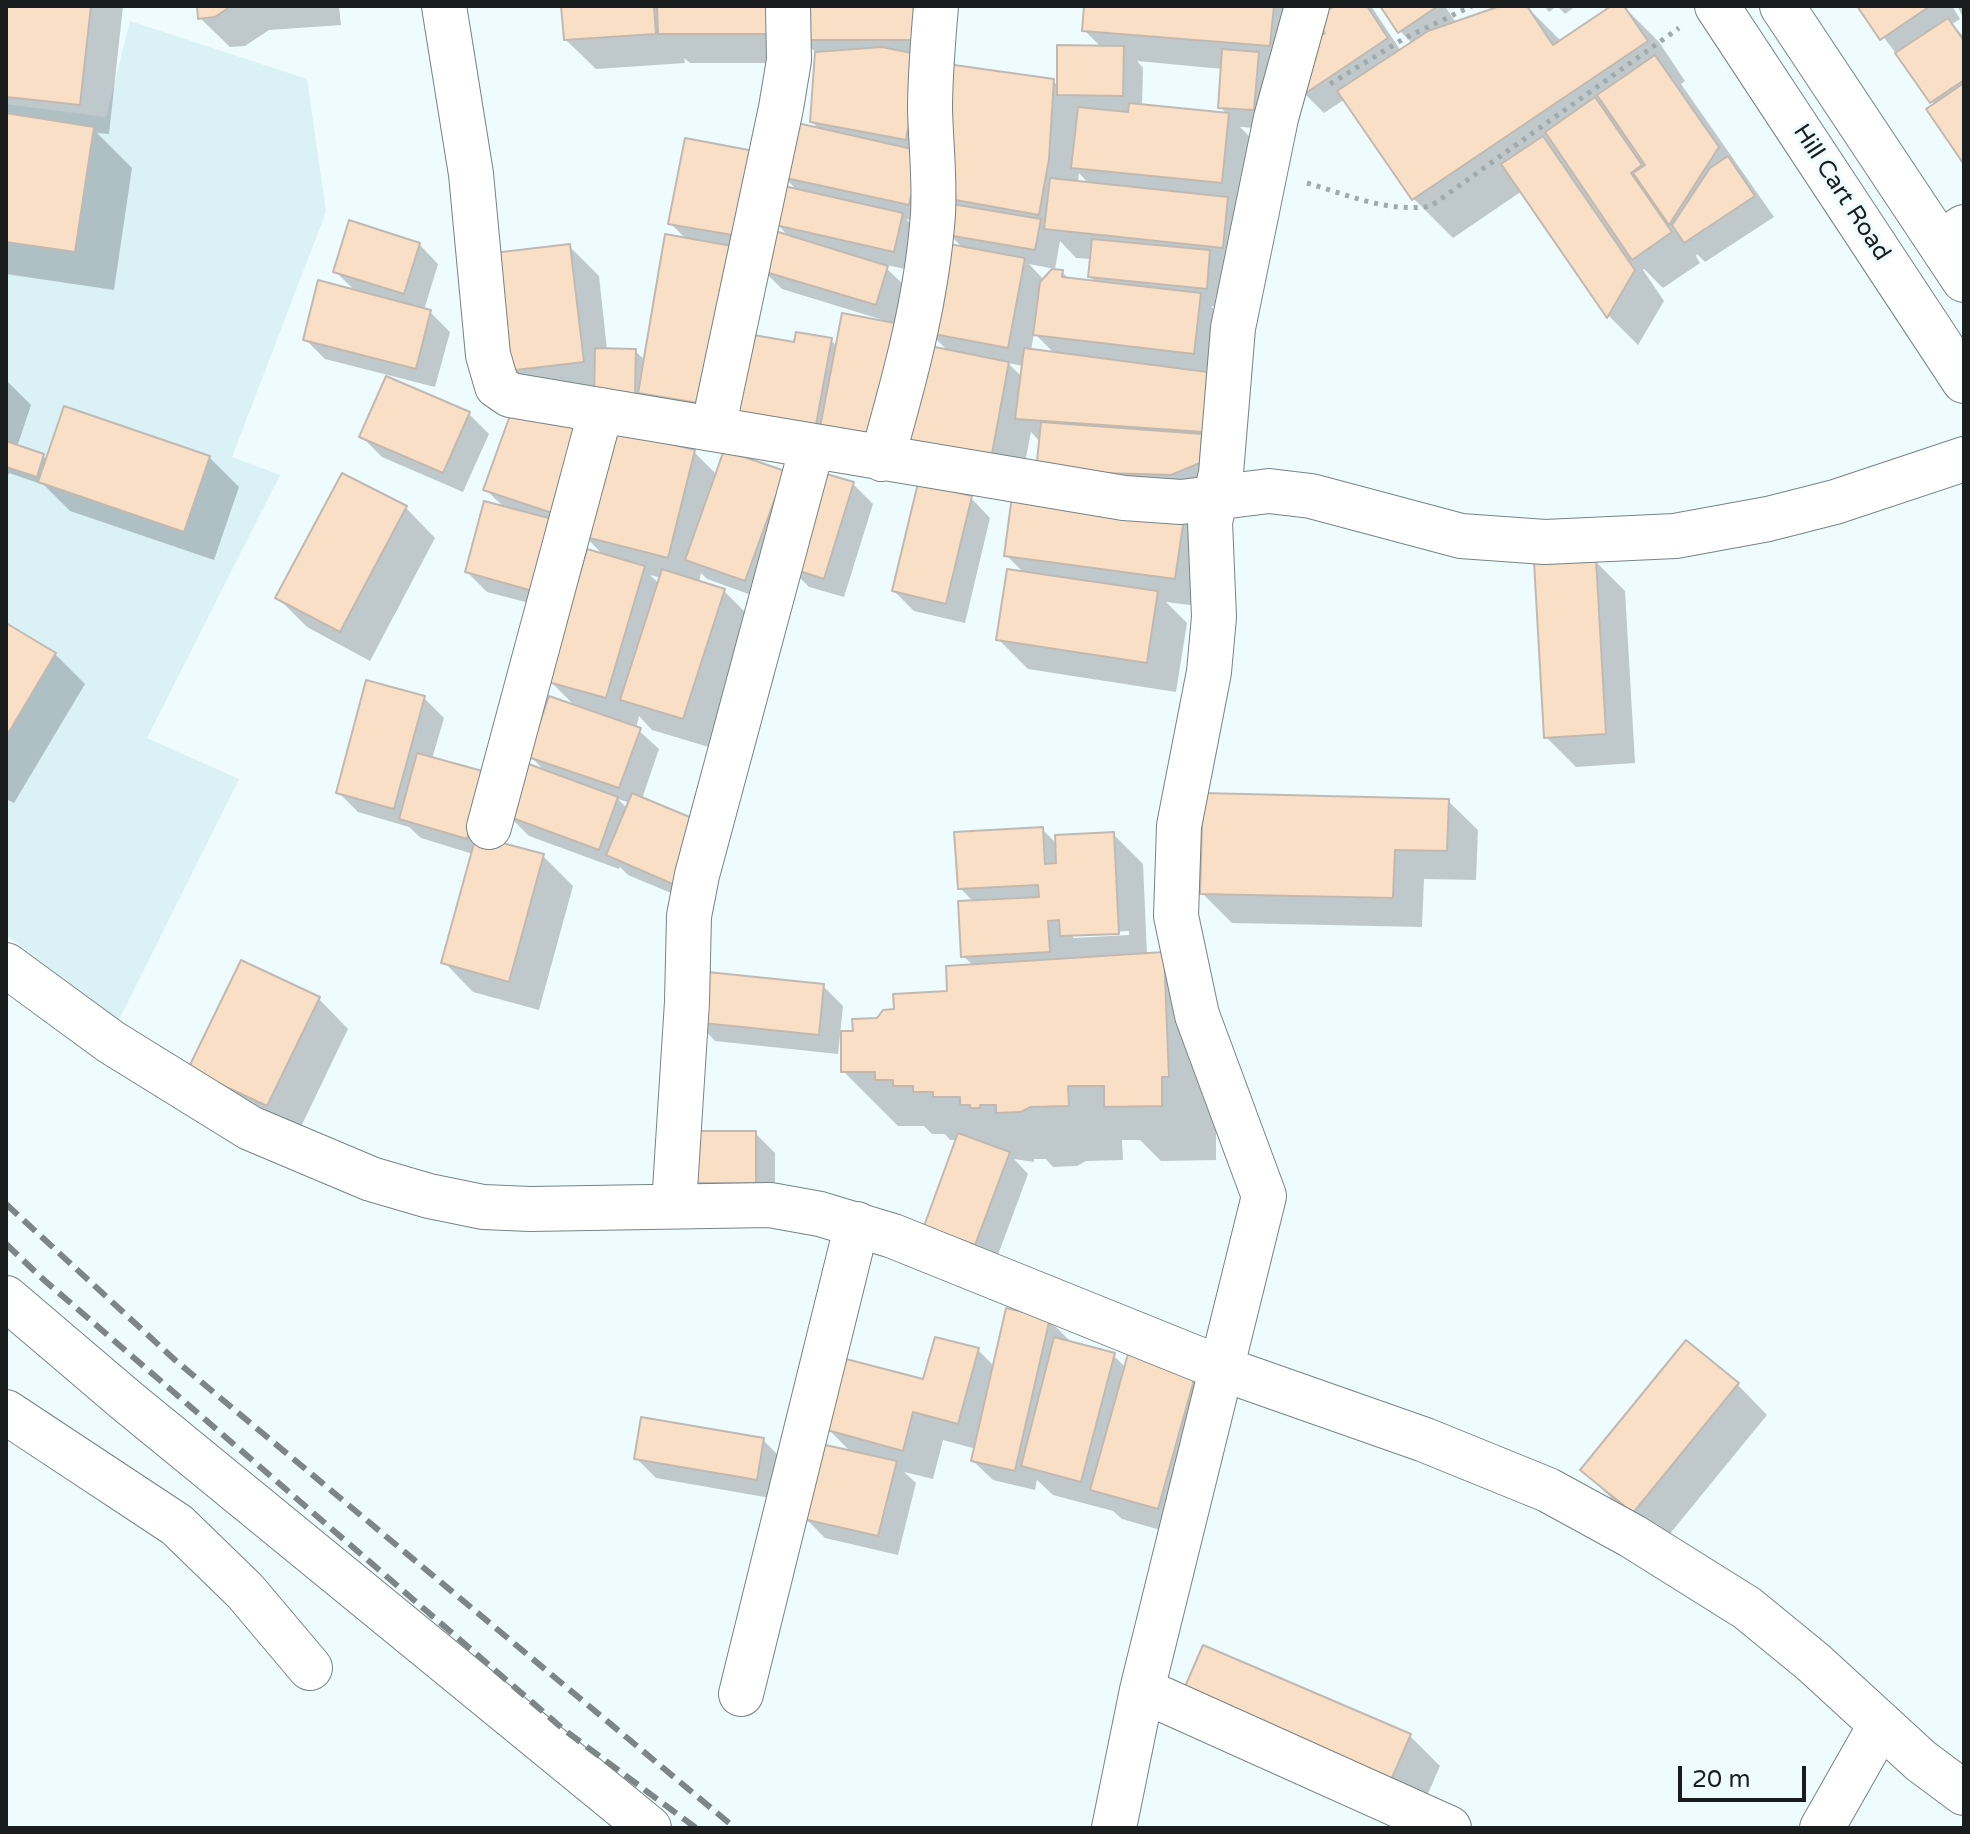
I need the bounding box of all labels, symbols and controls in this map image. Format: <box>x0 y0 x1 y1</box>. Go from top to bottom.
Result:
street label: Hill Cart Road <box>1786 119 1896 267</box>
scale bar <box>1682 1750 1810 1800</box>
text: 20 m <box>1692 1765 1750 1794</box>

